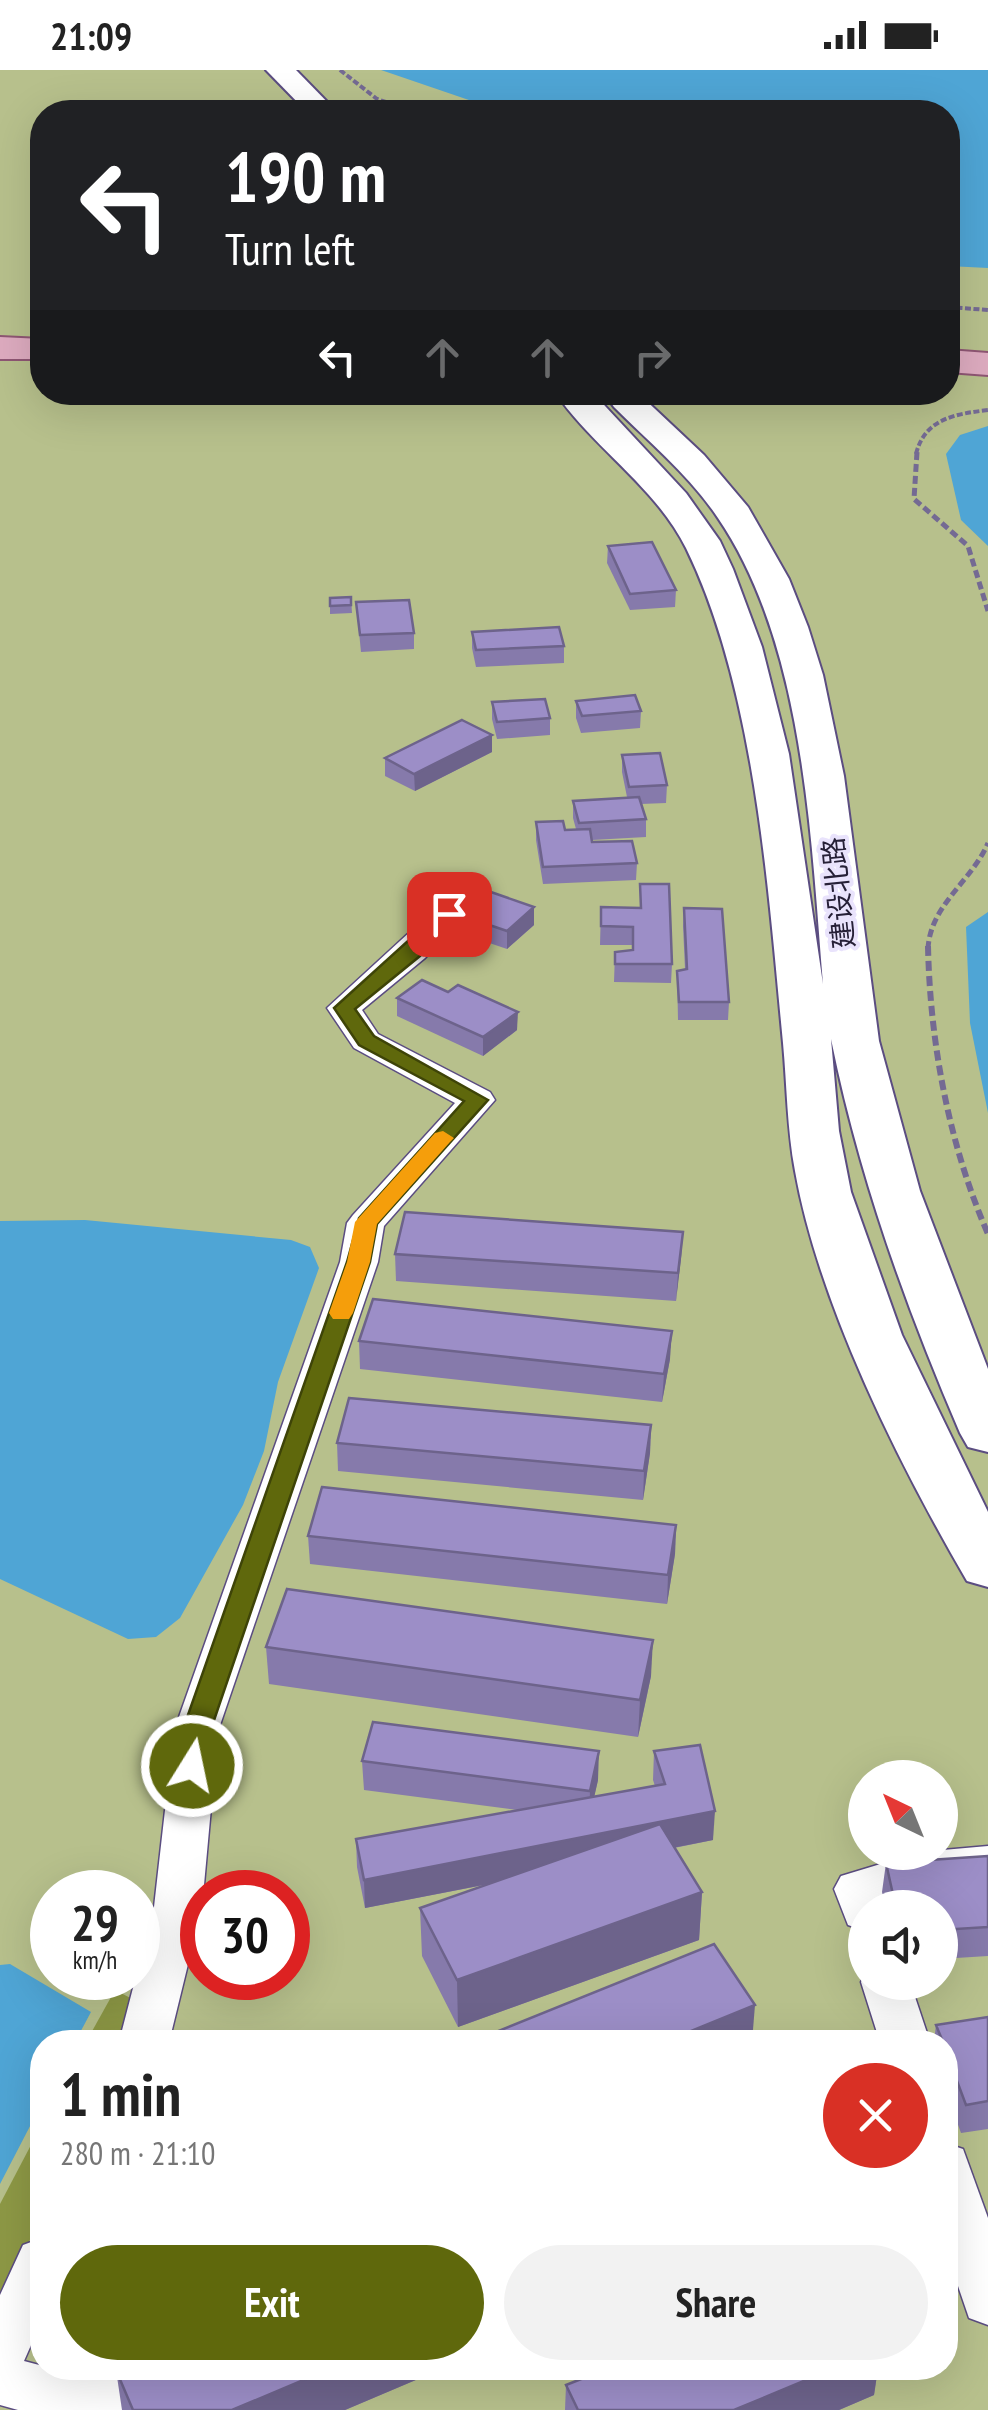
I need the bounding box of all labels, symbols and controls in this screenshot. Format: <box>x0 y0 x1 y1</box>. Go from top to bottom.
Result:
text: 21:09 <box>50 11 132 60</box>
text: 190 m <box>225 131 386 221</box>
icon: left <box>60 140 190 270</box>
text: Turn left <box>225 219 355 277</box>
icon: left <box>310 330 365 385</box>
icon: ahead <box>415 330 470 385</box>
icon: ahead <box>520 330 575 385</box>
icon: right <box>625 330 680 385</box>
street label: 建设北路 <box>814 835 862 951</box>
pin <box>407 872 492 957</box>
icon: arrive <box>422 887 477 942</box>
position arrow <box>140 1714 244 1818</box>
north arrow <box>848 1760 958 1870</box>
map controls <box>848 1760 958 2000</box>
speed limit sign: 30 <box>180 1870 310 2000</box>
text: 29 <box>71 1890 119 1955</box>
button: sound <box>848 1890 958 2000</box>
text: km/h <box>73 1944 117 1976</box>
text: 1 min <box>60 2055 181 2133</box>
button: close <box>823 2063 928 2168</box>
text: 280 m · 21:10 <box>60 2132 215 2174</box>
button: Exit <box>60 2245 484 2360</box>
button: Share <box>504 2245 928 2360</box>

